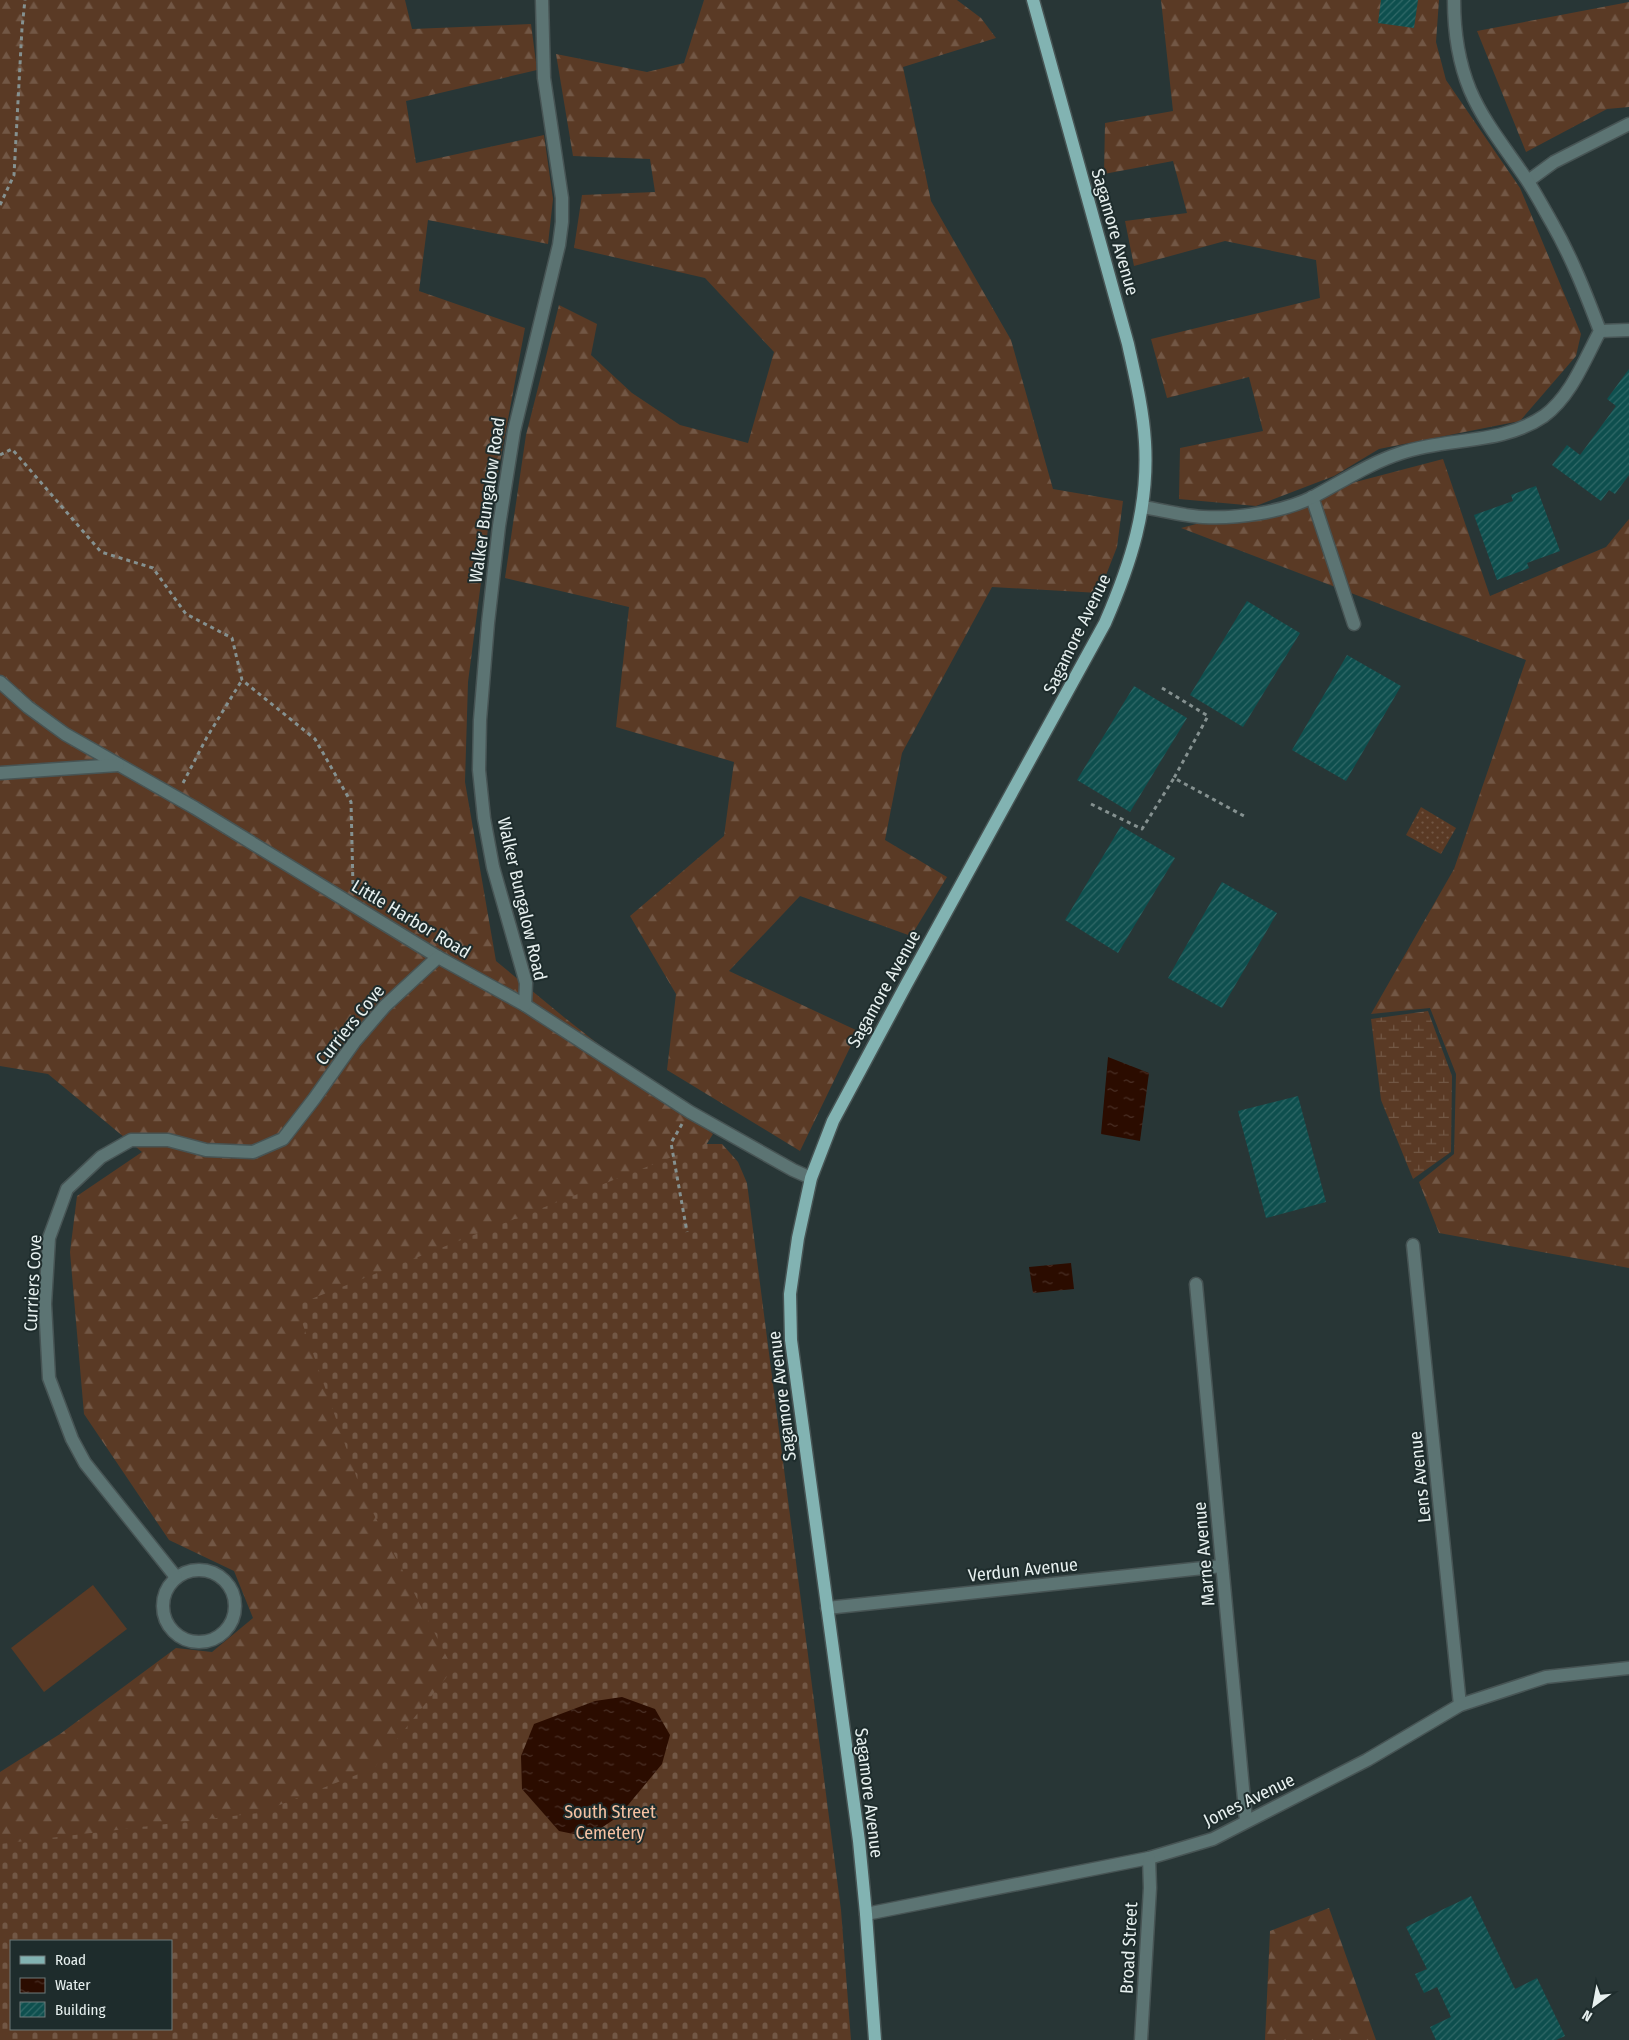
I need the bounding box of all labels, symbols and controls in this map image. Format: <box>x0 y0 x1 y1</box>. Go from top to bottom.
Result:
street label: Sagamore Avenue <box>1086 166 1144 298</box>
street label: Walker Bungalow Road <box>464 416 510 584</box>
street label: Sagamore Avenue <box>1038 570 1116 698</box>
street label: Walker Bungalow Road <box>493 815 551 983</box>
street label: Little Harbor Road <box>348 875 474 963</box>
street label: Sagamore Avenue <box>843 926 925 1052</box>
street label: Curriers Cove <box>311 980 389 1070</box>
street label: Curriers Cove <box>19 1234 47 1332</box>
street label: Sagamore Avenue <box>763 1330 801 1462</box>
street label: Lens Avenue <box>1404 1430 1436 1524</box>
street label: Marne Avenue <box>1188 1501 1220 1607</box>
street label: Verdun Avenue <box>967 1553 1079 1587</box>
street label: Sagamore Avenue <box>850 1727 888 1859</box>
street label: Jones Avenue <box>1200 1768 1298 1832</box>
park label: South Street Cemetery <box>564 1801 656 1844</box>
street label: Broad Street <box>1116 1901 1142 1994</box>
legend <box>10 1940 172 2030</box>
text: Road <box>55 1951 86 1969</box>
text: Water <box>55 1976 91 1994</box>
north arrow <box>1569 1980 1619 2030</box>
text: Building <box>55 2001 106 2019</box>
text: N <box>1579 2006 1595 2025</box>

